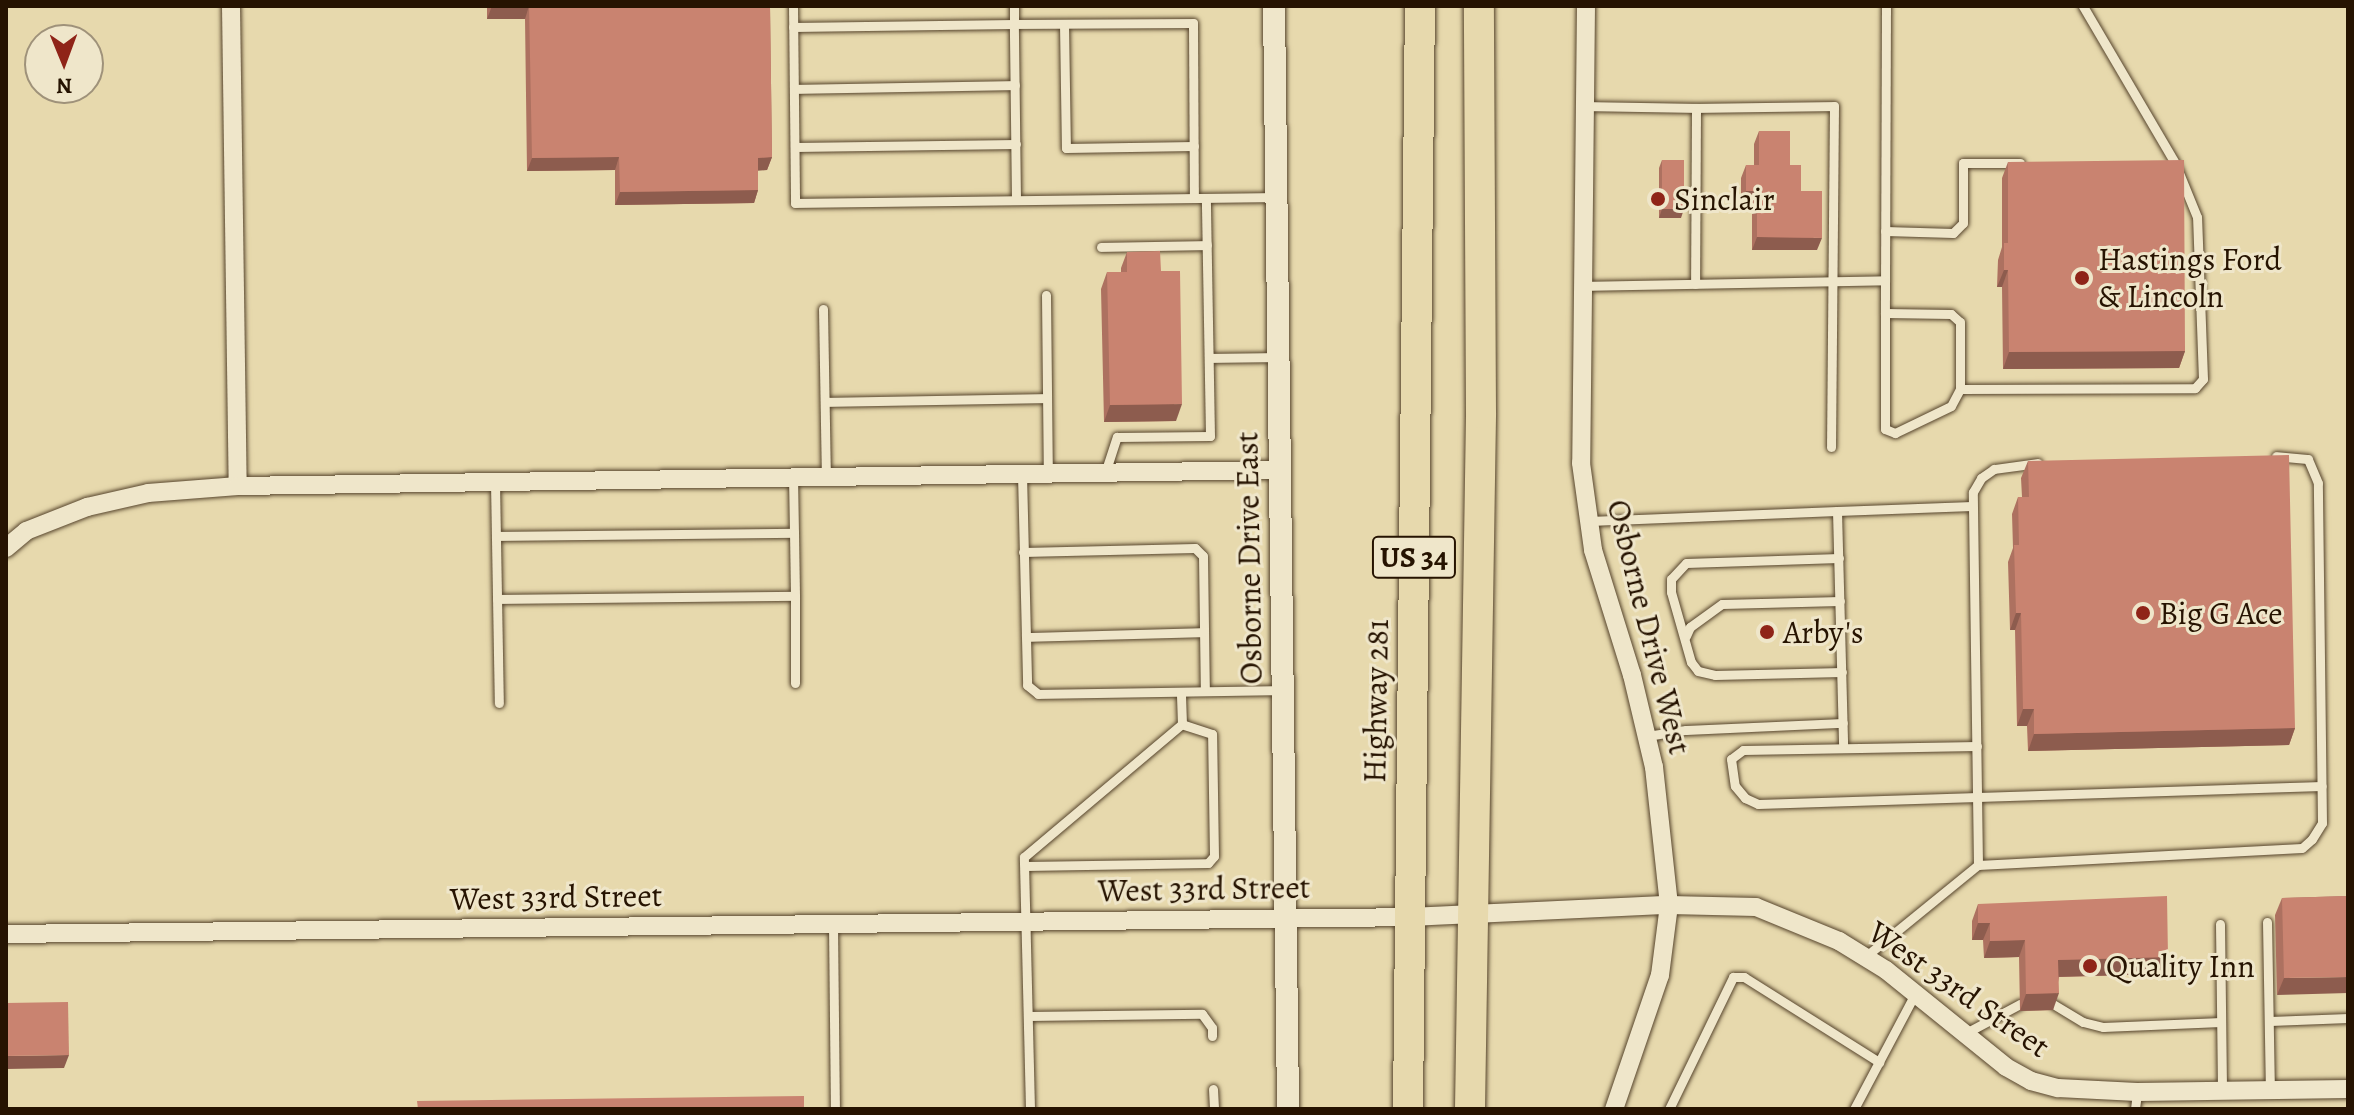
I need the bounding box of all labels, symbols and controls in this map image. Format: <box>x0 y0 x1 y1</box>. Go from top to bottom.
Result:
north arrow <box>24 24 104 104</box>
text: N <box>56 71 73 101</box>
place label: Sinclair <box>1674 180 1775 218</box>
marker: Sinclair <box>1649 190 1667 208</box>
place label: Hastings Ford & Lincoln <box>2098 241 2282 316</box>
marker: Hastings Ford & Lincoln <box>2073 269 2091 287</box>
street label: Osborne Drive East <box>1228 431 1270 685</box>
street label: Osborne Drive West <box>1599 496 1699 758</box>
road number: US 34 <box>1370 531 1458 583</box>
place label: Big G Ace <box>2159 594 2282 632</box>
marker: Big G Ace <box>2134 604 2152 622</box>
place label: Arby's <box>1783 613 1864 651</box>
street label: Highway 281 <box>1355 619 1397 783</box>
marker: Arby's <box>1758 623 1776 641</box>
street label: West 33rd Street <box>1098 868 1310 910</box>
street label: West 33rd Street <box>450 876 662 918</box>
street label: West 33rd Street <box>1861 912 2057 1066</box>
place label: Quality Inn <box>2106 947 2255 985</box>
marker: Quality Inn <box>2081 957 2099 975</box>

